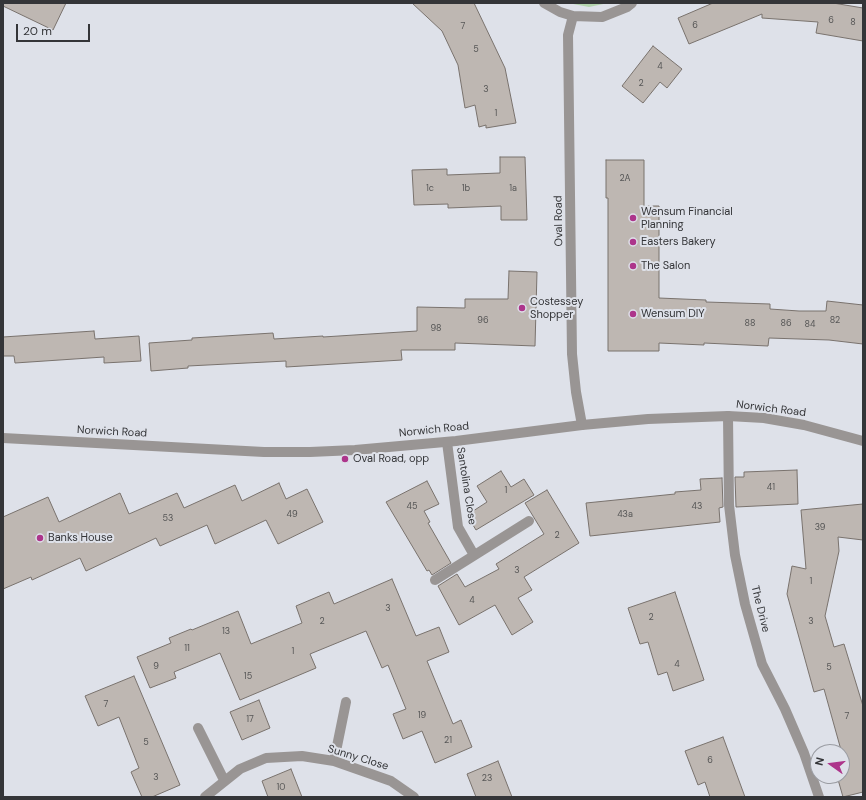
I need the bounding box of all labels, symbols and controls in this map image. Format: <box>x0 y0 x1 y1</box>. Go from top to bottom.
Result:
scale bar <box>18 16 92 42</box>
house number: 6 <box>828 16 834 26</box>
house number: 8 <box>850 18 856 28</box>
house number: 6 <box>692 21 698 31</box>
house number: 7 <box>461 22 465 32</box>
text: 20 m <box>23 23 52 39</box>
house number: 5 <box>473 45 479 55</box>
house number: 4 <box>657 62 663 72</box>
house number: 2 <box>638 79 644 89</box>
house number: 3 <box>483 85 489 95</box>
house number: 1 <box>495 109 497 119</box>
house number: 2A <box>619 174 631 184</box>
house number: 1c <box>426 184 434 194</box>
house number: 1b <box>462 184 470 194</box>
house number: 1a <box>509 184 517 194</box>
street label: Oval Road <box>552 195 566 247</box>
place label: Wensum Financial Planning <box>641 205 733 231</box>
marker: Wensum Financial Planning <box>628 213 638 223</box>
place label: Easters Bakery <box>641 235 716 249</box>
marker: Easters Bakery <box>628 237 638 247</box>
place label: The Salon <box>641 259 690 273</box>
marker: The Salon <box>628 261 638 271</box>
place label: Costessey Shopper <box>530 295 583 321</box>
marker: Costessey Shopper <box>517 303 527 313</box>
place label: Wensum DIY <box>641 307 705 321</box>
marker: Wensum DIY <box>628 309 638 319</box>
house number: 96 <box>477 316 489 326</box>
house number: 82 <box>830 316 840 326</box>
house number: 88 <box>745 319 755 329</box>
house number: 86 <box>780 319 792 329</box>
house number: 84 <box>805 320 815 330</box>
house number: 98 <box>431 324 441 334</box>
street label: Norwich Road <box>735 398 807 420</box>
street label: Norwich Road <box>398 420 470 440</box>
street label: Norwich Road <box>77 424 147 440</box>
street label: Santolina Close <box>453 446 479 526</box>
place label: Oval Road, opp <box>353 452 429 466</box>
marker: Oval Road, opp <box>340 454 350 464</box>
house number: 41 <box>767 483 775 493</box>
house number: 1 <box>505 486 507 496</box>
house number: 45 <box>407 502 417 512</box>
house number: 43 <box>692 502 702 512</box>
house number: 49 <box>286 510 298 520</box>
house number: 43a <box>617 510 633 520</box>
house number: 53 <box>163 514 173 524</box>
house number: 39 <box>815 523 825 533</box>
place label: Banks House <box>48 531 113 545</box>
house number: 2 <box>554 531 560 541</box>
marker: Banks House <box>35 533 45 543</box>
house number: 3 <box>514 566 520 576</box>
house number: 1 <box>810 577 812 587</box>
street label: The Drive <box>748 584 772 634</box>
house number: 4 <box>469 596 475 606</box>
house number: 3 <box>385 604 391 614</box>
house number: 2 <box>648 613 654 623</box>
house number: 2 <box>319 617 325 627</box>
house number: 3 <box>808 617 814 627</box>
house number: 13 <box>222 627 230 637</box>
house number: 11 <box>184 644 190 654</box>
house number: 1 <box>292 647 294 657</box>
house number: 4 <box>674 660 680 670</box>
house number: 9 <box>153 662 159 672</box>
house number: 5 <box>826 663 832 673</box>
house number: 15 <box>244 672 252 682</box>
house number: 7 <box>104 700 108 710</box>
house number: 19 <box>418 711 426 721</box>
house number: 7 <box>845 712 849 722</box>
house number: 17 <box>246 715 254 725</box>
house number: 21 <box>444 736 452 746</box>
house number: 5 <box>143 738 149 748</box>
street label: Sunny Close <box>326 743 390 773</box>
north arrow <box>810 744 850 784</box>
house number: 6 <box>707 756 713 766</box>
text: N <box>812 756 827 767</box>
house number: 3 <box>153 773 159 783</box>
house number: 23 <box>482 774 492 784</box>
house number: 10 <box>277 783 285 793</box>

